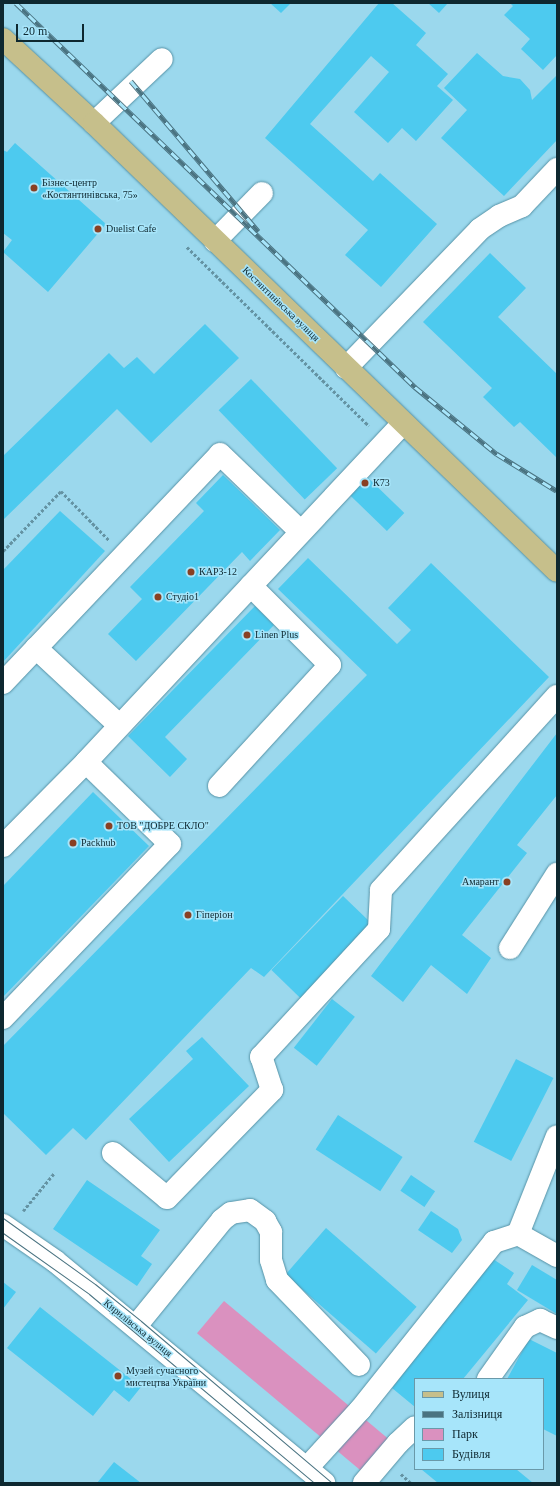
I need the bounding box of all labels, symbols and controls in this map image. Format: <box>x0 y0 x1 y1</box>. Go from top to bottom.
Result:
scale bar <box>18 16 86 42</box>
text: 20 m <box>23 24 47 38</box>
place label: Бізнес-центр «Костянтинівська, 75» <box>42 176 138 200</box>
marker: Бізнес-центр «Костянтинівська, 75» <box>29 183 39 193</box>
place label: Duelist Cafe <box>106 223 156 235</box>
marker: Duelist Cafe <box>93 224 103 234</box>
street label: Костянтинівська вулиця <box>240 264 322 344</box>
place label: К73 <box>373 477 390 489</box>
marker: К73 <box>360 478 370 488</box>
place label: КАРЗ-12 <box>199 566 237 578</box>
marker: КАРЗ-12 <box>186 567 196 577</box>
place label: Студіо1 <box>166 591 199 603</box>
marker: Студіо1 <box>153 592 163 602</box>
place label: Linen Plus <box>255 629 298 641</box>
marker: Linen Plus <box>242 630 252 640</box>
place label: ТОВ "ДОБРЕ СКЛО" <box>117 820 209 832</box>
marker: ТОВ "ДОБРЕ СКЛО" <box>104 821 114 831</box>
place label: Packhub <box>81 837 115 849</box>
marker: Packhub <box>68 838 78 848</box>
place label: Амарант <box>462 876 499 888</box>
marker: Амарант <box>502 877 512 887</box>
place label: Гіперіон <box>196 909 232 921</box>
marker: Гіперіон <box>183 910 193 920</box>
street label: Кирилівська вулиця <box>101 1297 175 1359</box>
place label: Музей сучасного мистецтва України <box>126 1364 206 1388</box>
marker: Музей сучасного мистецтва України <box>113 1371 123 1381</box>
legend <box>414 1378 544 1470</box>
text: Вулиця <box>452 1387 490 1401</box>
text: Залізниця <box>452 1407 502 1421</box>
text: Парк <box>452 1427 478 1441</box>
text: Будівля <box>452 1447 490 1461</box>

